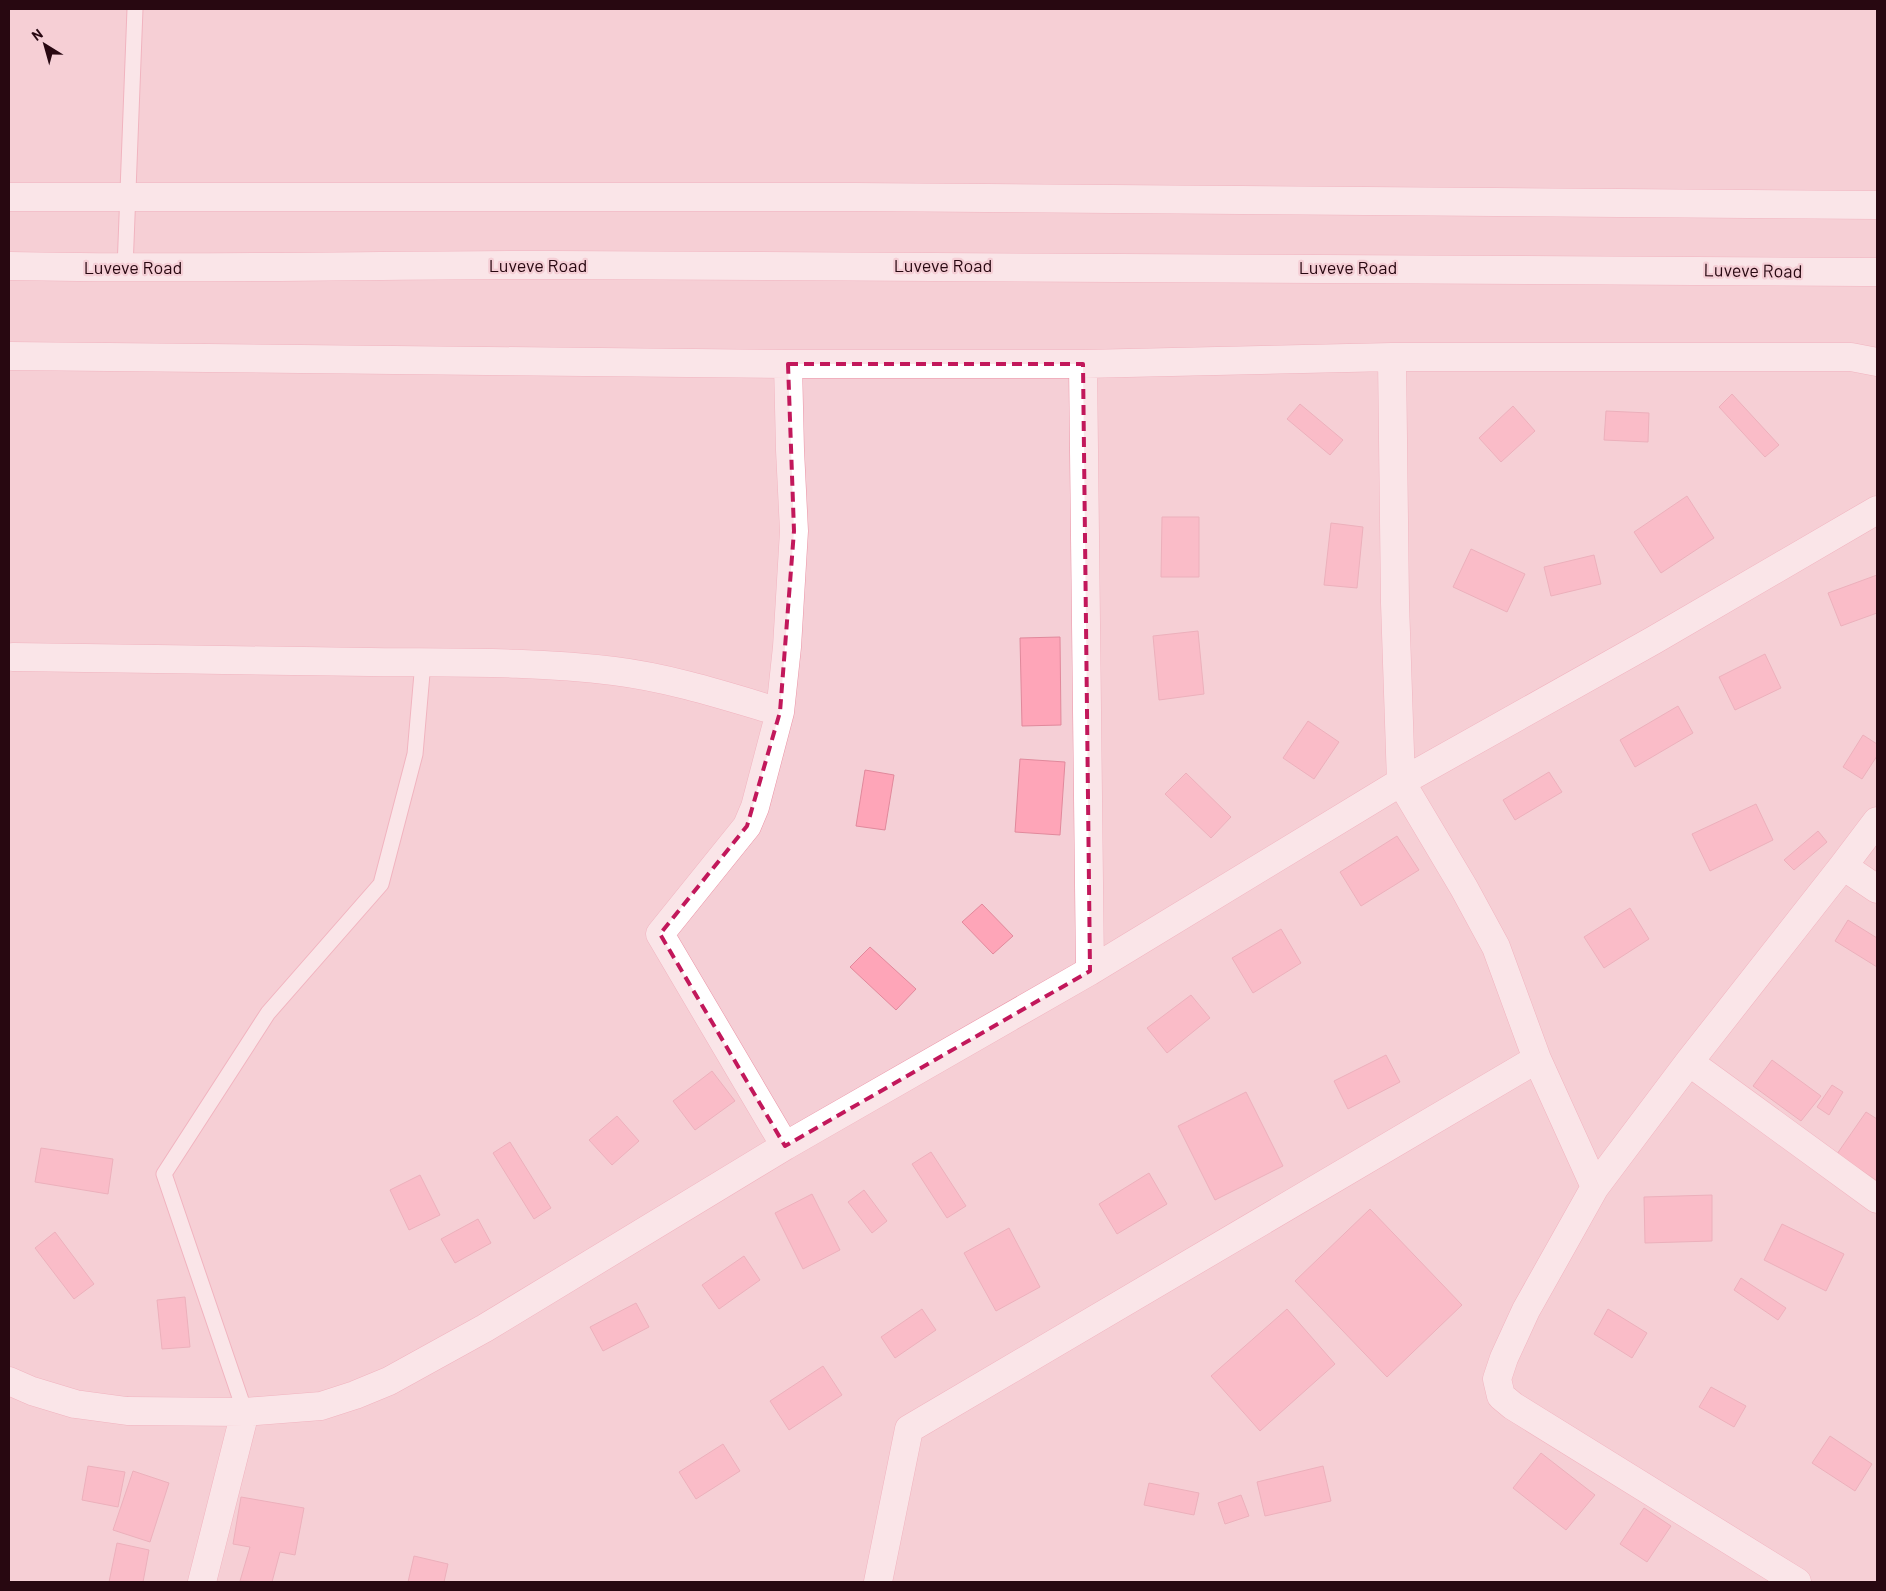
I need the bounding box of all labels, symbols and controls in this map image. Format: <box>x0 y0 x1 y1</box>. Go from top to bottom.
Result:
north arrow <box>20 20 70 70</box>
text: N <box>28 25 46 44</box>
street label: Luveve Road <box>489 254 587 276</box>
street label: Luveve Road <box>894 254 992 276</box>
street label: Luveve Road <box>84 256 182 278</box>
street label: Luveve Road <box>1299 256 1397 278</box>
street label: Luveve Road <box>1703 258 1803 282</box>

